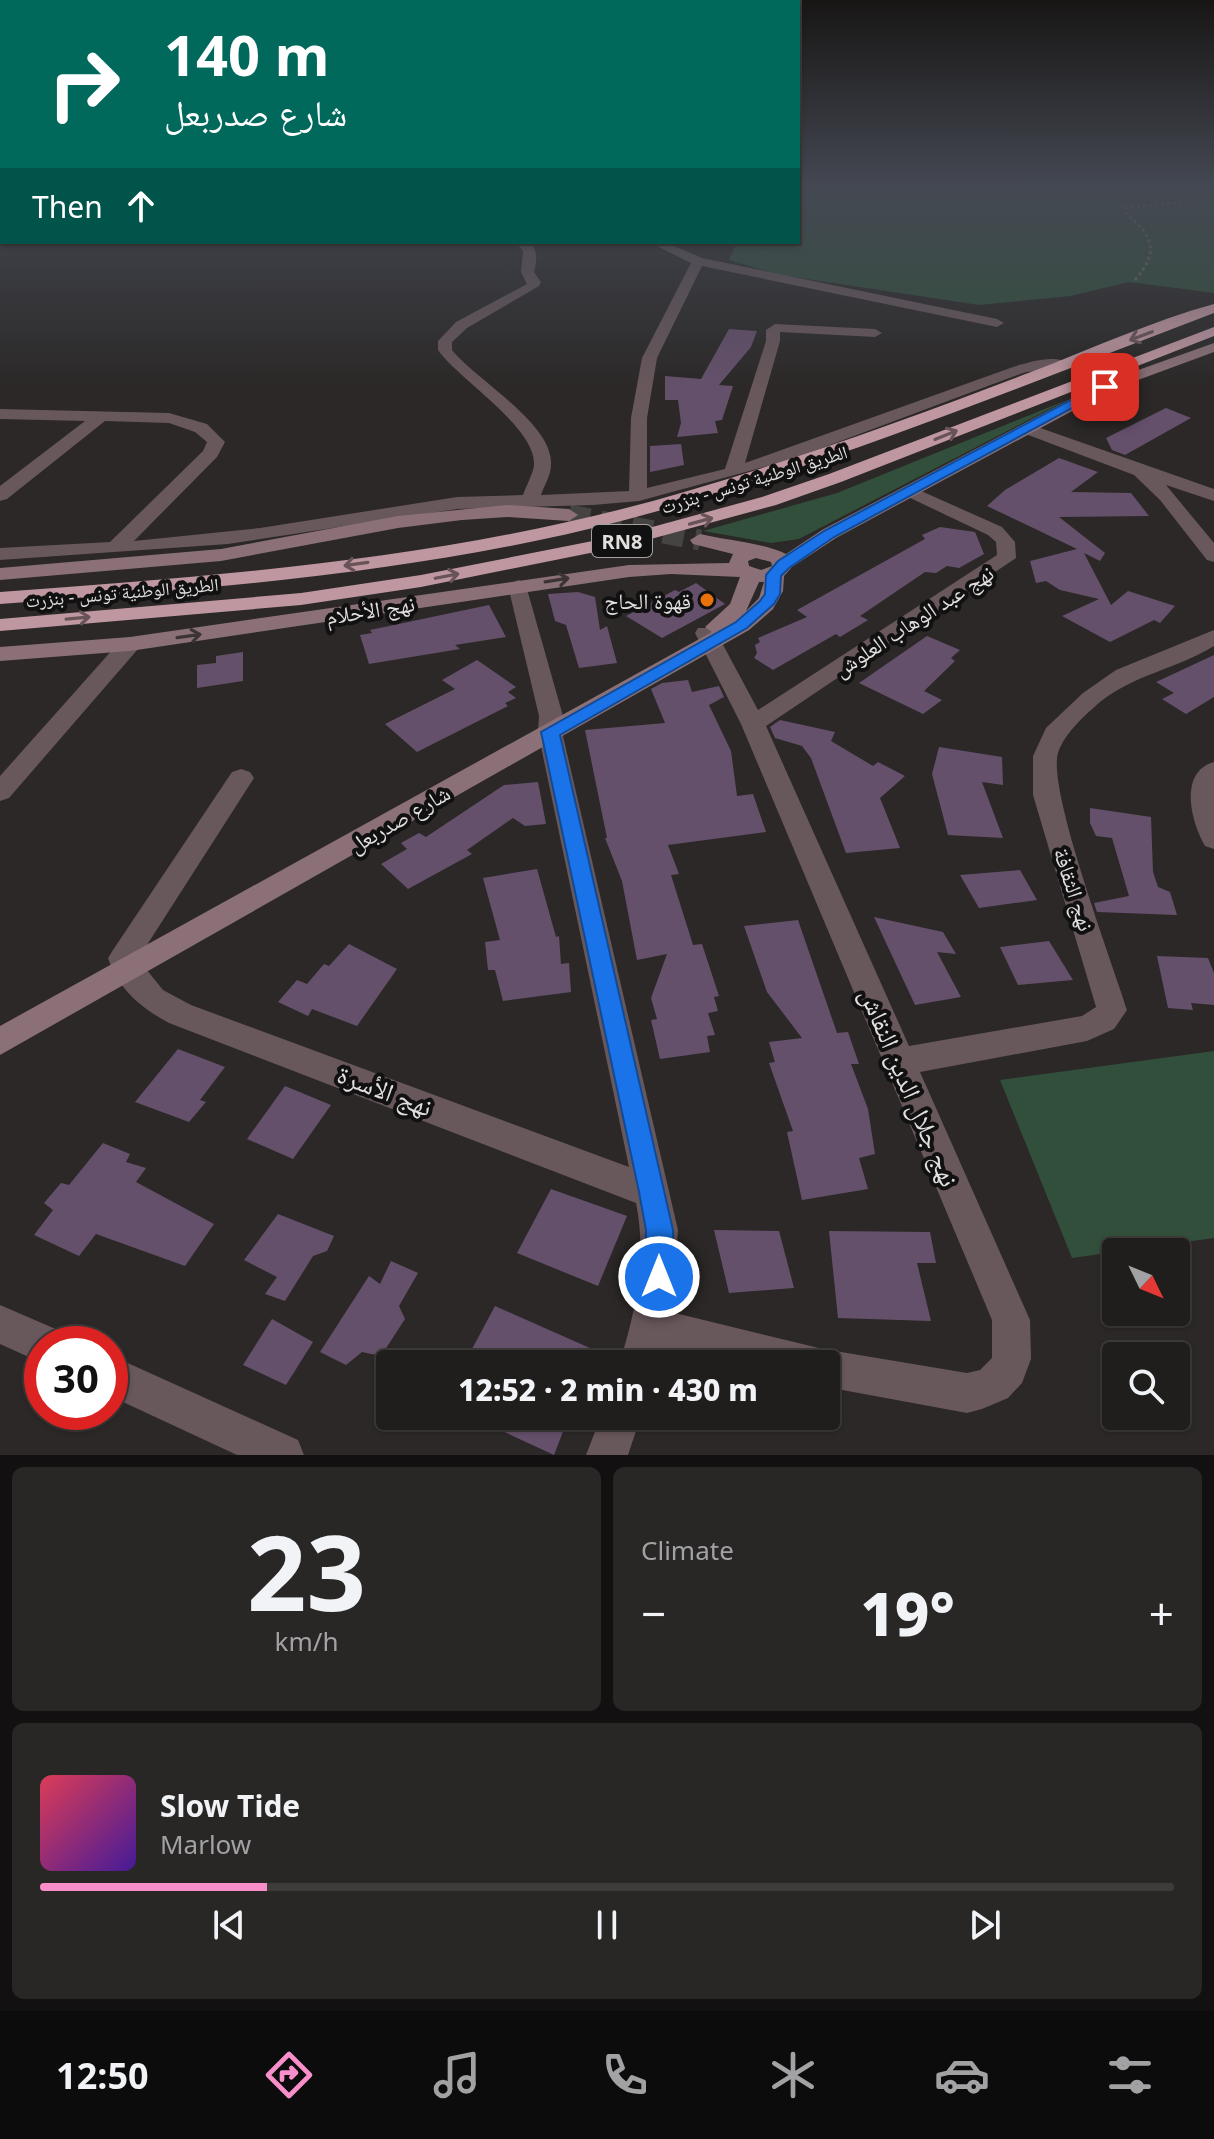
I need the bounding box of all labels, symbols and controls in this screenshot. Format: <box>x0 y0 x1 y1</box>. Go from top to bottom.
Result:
text: 140 m <box>164 16 329 92</box>
icon: right <box>32 32 136 136</box>
text: شارع صدربعل <box>164 88 347 137</box>
icon: ahead <box>119 184 163 228</box>
text: Then <box>32 186 103 227</box>
one-way arrow <box>1129 330 1154 344</box>
pin <box>1071 353 1139 421</box>
icon: arrive <box>1083 365 1127 409</box>
one-way arrow <box>933 427 958 442</box>
street label: الطريق الوطنية تونس - بنزرت <box>658 439 850 519</box>
one-way arrow <box>688 512 713 527</box>
road number: RN8 <box>592 525 652 557</box>
one-way arrow <box>344 557 369 572</box>
street label: نهج عبد الوهاب العلوش <box>827 557 999 683</box>
one-way arrow <box>434 568 459 583</box>
street label: الطريق الوطنية تونس - بنزرت <box>25 572 219 612</box>
one-way arrow <box>544 572 569 587</box>
place label: قهوة الحاج <box>604 585 691 615</box>
street label: نهج الأحلام <box>323 587 417 632</box>
marker: قهوة الحاج <box>698 591 716 609</box>
one-way arrow <box>64 610 91 625</box>
one-way arrow <box>176 628 201 643</box>
street label: شارع صدربعل <box>343 777 455 859</box>
street label: نهج الثقافة <box>1047 844 1103 934</box>
street label: نهج جلال الدين النقاش <box>852 982 968 1192</box>
street label: نهج الأسرة <box>332 1055 438 1125</box>
position arrow <box>617 1235 701 1319</box>
north arrow <box>1102 1238 1190 1326</box>
map controls <box>1102 1238 1190 1430</box>
speed limit sign: 30 <box>24 1326 128 1430</box>
button: search <box>1102 1342 1190 1430</box>
text: 12:52 · 2 min · 430 m <box>458 1369 758 1410</box>
text: 23 <box>247 1500 366 1641</box>
text: Climate <box>641 1532 734 1568</box>
text: 19° <box>860 1572 955 1654</box>
text: − <box>641 1583 666 1643</box>
text: + <box>1149 1583 1174 1643</box>
text: km/h <box>275 1623 338 1659</box>
text: Slow Tide <box>160 1785 300 1826</box>
text: Marlow <box>160 1826 251 1862</box>
icon: previous <box>207 1903 251 1947</box>
icon: pause <box>585 1903 629 1947</box>
icon: next <box>963 1903 1007 1947</box>
icon: directions <box>261 2047 317 2103</box>
icon: music <box>429 2047 485 2103</box>
icon: phone <box>597 2047 653 2103</box>
icon: climate <box>765 2047 821 2103</box>
icon: car <box>934 2047 990 2103</box>
icon: filters <box>1102 2047 1158 2103</box>
text: 12:50 <box>56 2051 149 2100</box>

